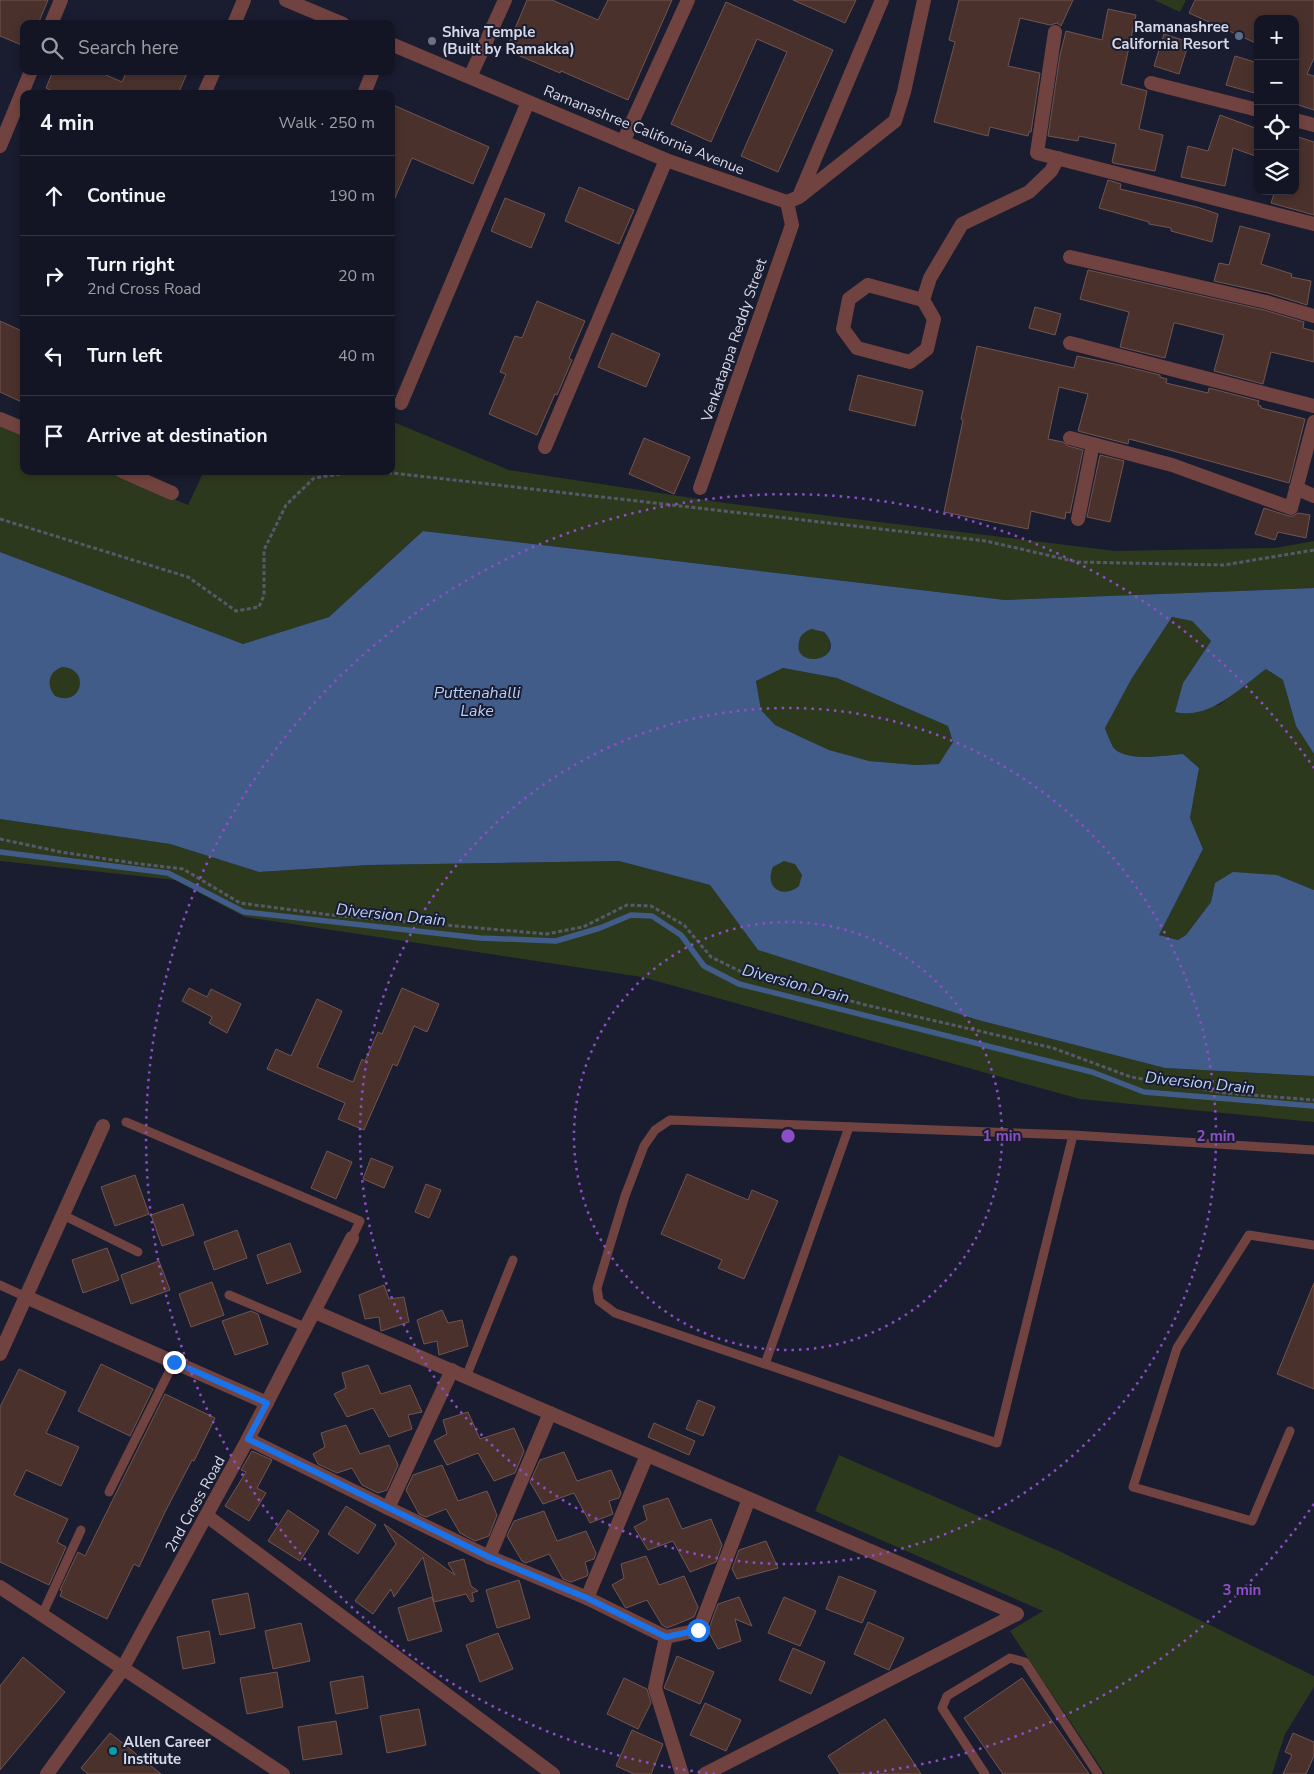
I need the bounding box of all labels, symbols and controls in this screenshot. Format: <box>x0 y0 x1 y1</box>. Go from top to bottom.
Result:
map controls <box>1254 15 1299 195</box>
button: + <box>1254 15 1299 60</box>
place label: Ramanashree California Resort <box>1111 17 1229 54</box>
search box <box>20 20 395 75</box>
place label: Shiva Temple (Built by Ramakka) <box>442 22 575 59</box>
marker: Ramanashree California Resort <box>1233 30 1245 42</box>
icon: search <box>38 34 66 62</box>
text: Search here <box>78 35 179 61</box>
marker: Shiva Temple (Built by Ramakka) <box>426 35 438 47</box>
button: − <box>1254 60 1299 105</box>
street label: Ramanashree California Avenue <box>541 80 747 180</box>
button: locate <box>1254 105 1299 150</box>
text: 4 min <box>40 109 94 137</box>
text: Walk · 250 m <box>279 112 375 134</box>
button: layers <box>1254 150 1299 195</box>
icon: ahead <box>40 182 68 210</box>
text: Continue <box>87 183 166 209</box>
text: 190 m <box>328 185 375 207</box>
text: Turn right <box>87 252 174 278</box>
street label: Venkatappa Reddy Street <box>696 255 772 425</box>
icon: right <box>40 262 68 290</box>
text: 20 m <box>338 265 375 287</box>
text: 2nd Cross Road <box>87 278 201 300</box>
icon: left <box>40 342 68 370</box>
text: Turn left <box>87 343 162 369</box>
text: 40 m <box>338 345 375 367</box>
icon: arrive <box>40 422 68 450</box>
text: Arrive at destination <box>87 423 268 449</box>
water label: Puttenahalli Lake <box>434 682 521 722</box>
water label: Diversion Drain <box>335 898 447 932</box>
water label: Diversion Drain <box>740 959 852 1009</box>
water label: Diversion Drain <box>1144 1066 1256 1100</box>
text: 1 min <box>983 1126 1021 1146</box>
text: 2 min <box>1197 1126 1235 1146</box>
centre of rings <box>779 1127 797 1145</box>
route end <box>163 1351 186 1374</box>
street label: 2nd Cross Road <box>160 1452 230 1556</box>
text: 3 min <box>1223 1580 1261 1600</box>
route start <box>687 1619 710 1642</box>
place label: Allen Career Institute <box>123 1732 211 1769</box>
marker: Allen Career Institute <box>107 1745 119 1757</box>

